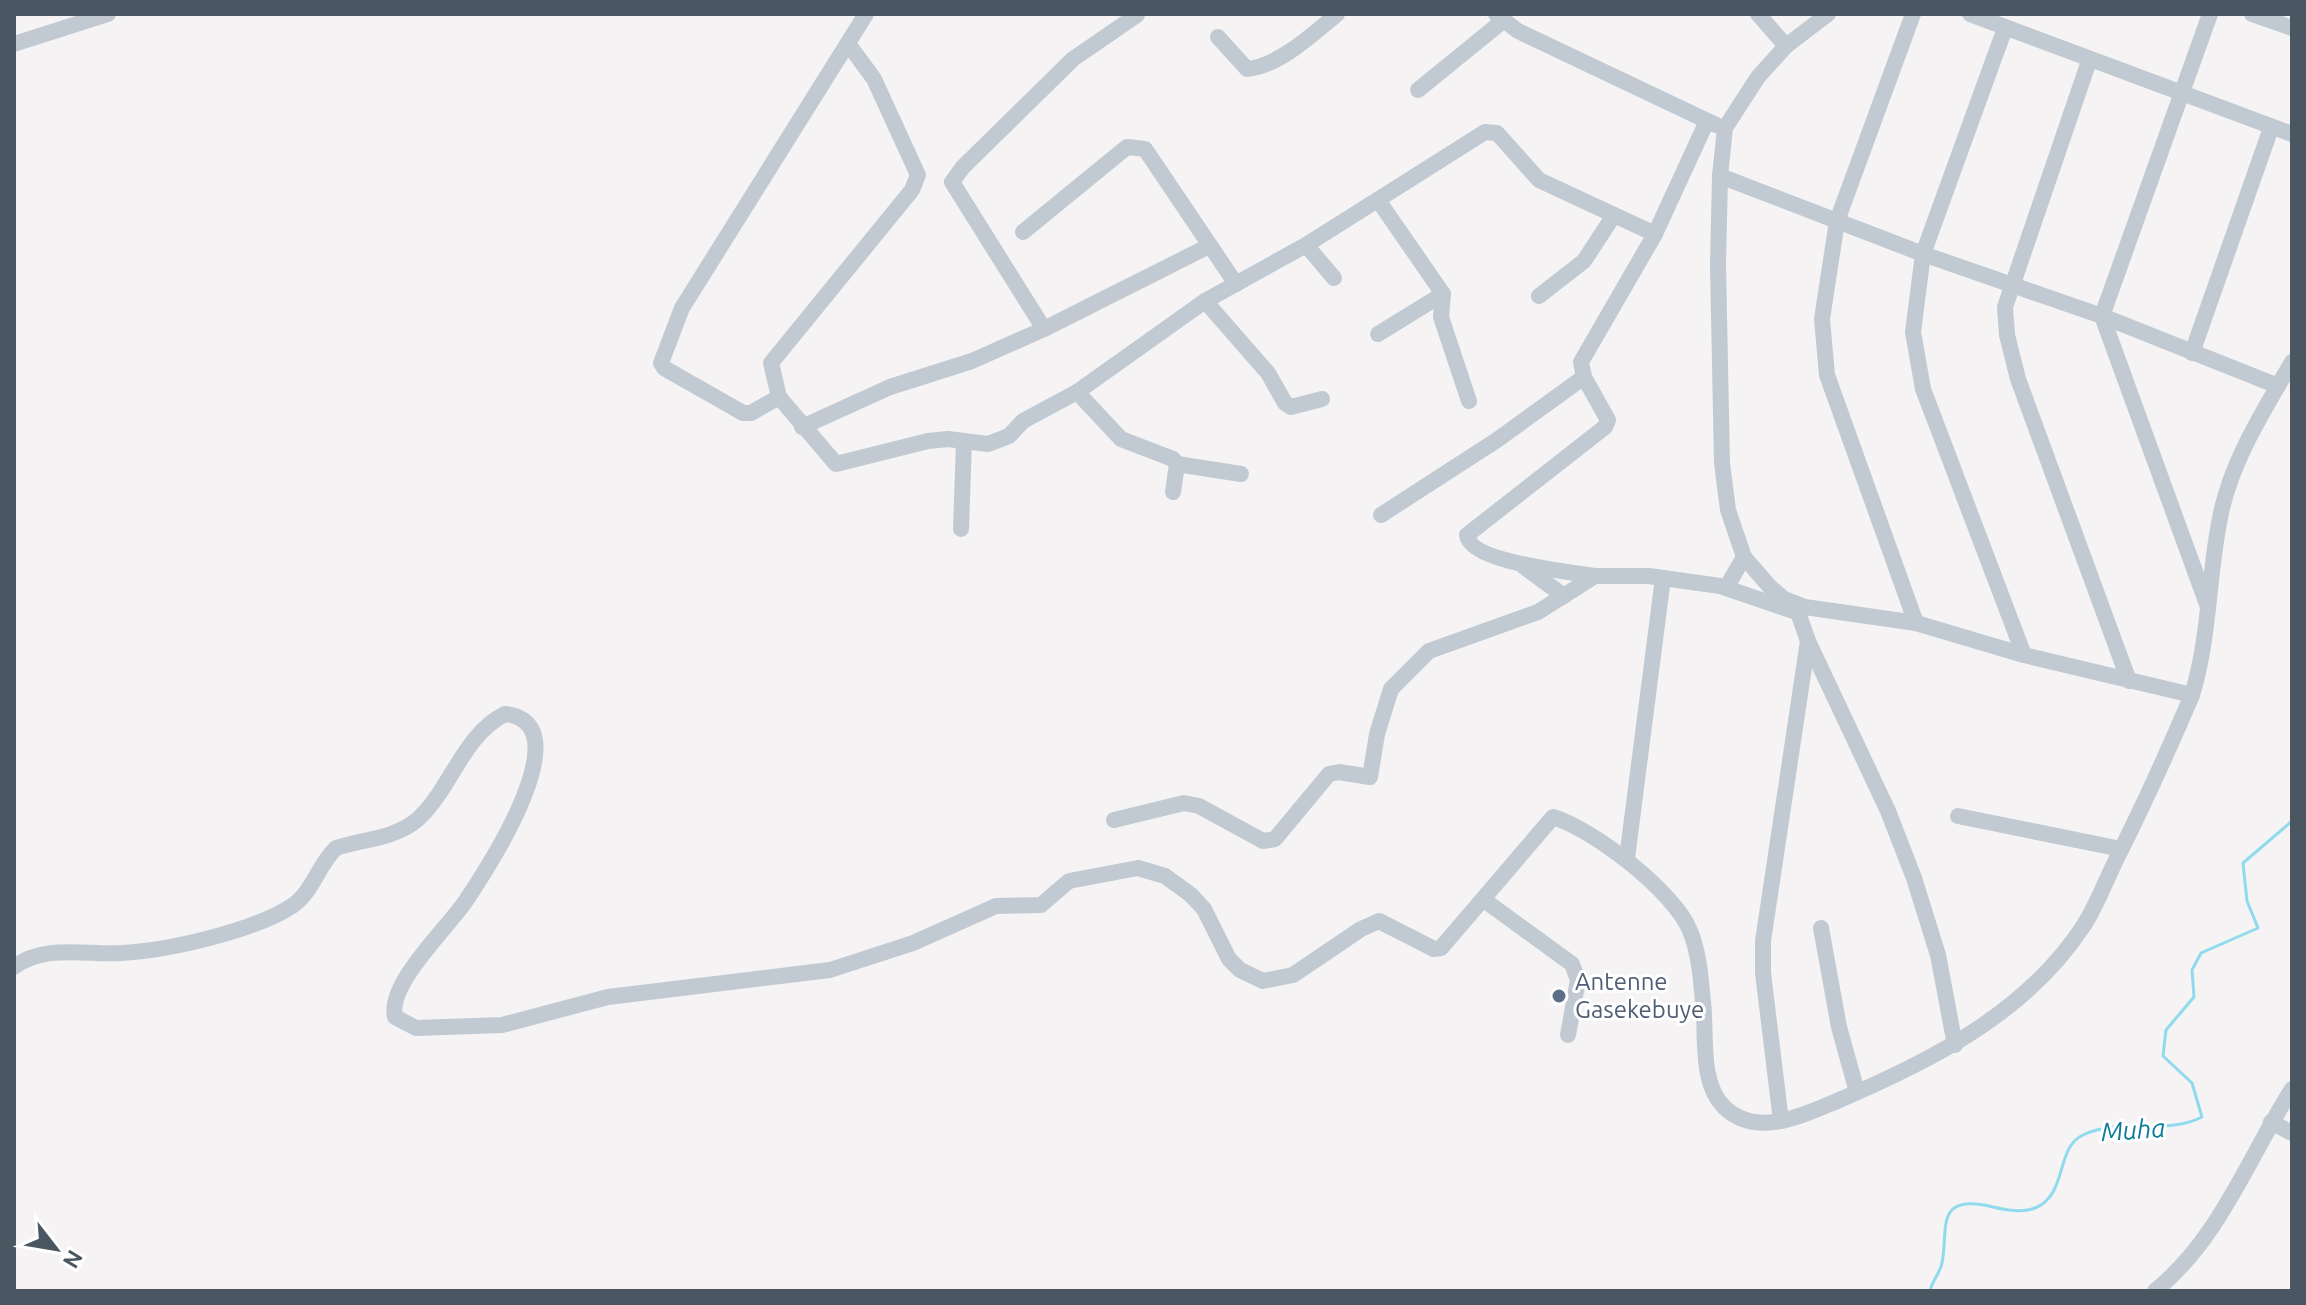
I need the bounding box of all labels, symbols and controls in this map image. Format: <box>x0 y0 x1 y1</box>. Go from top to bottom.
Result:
place label: Antenne Gasekebuye <box>1575 968 1704 1023</box>
marker: Antenne Gasekebuye <box>1550 987 1568 1005</box>
water label: Muha <box>2100 1113 2166 1146</box>
north arrow <box>16 1209 96 1289</box>
text: N <box>59 1246 89 1273</box>

